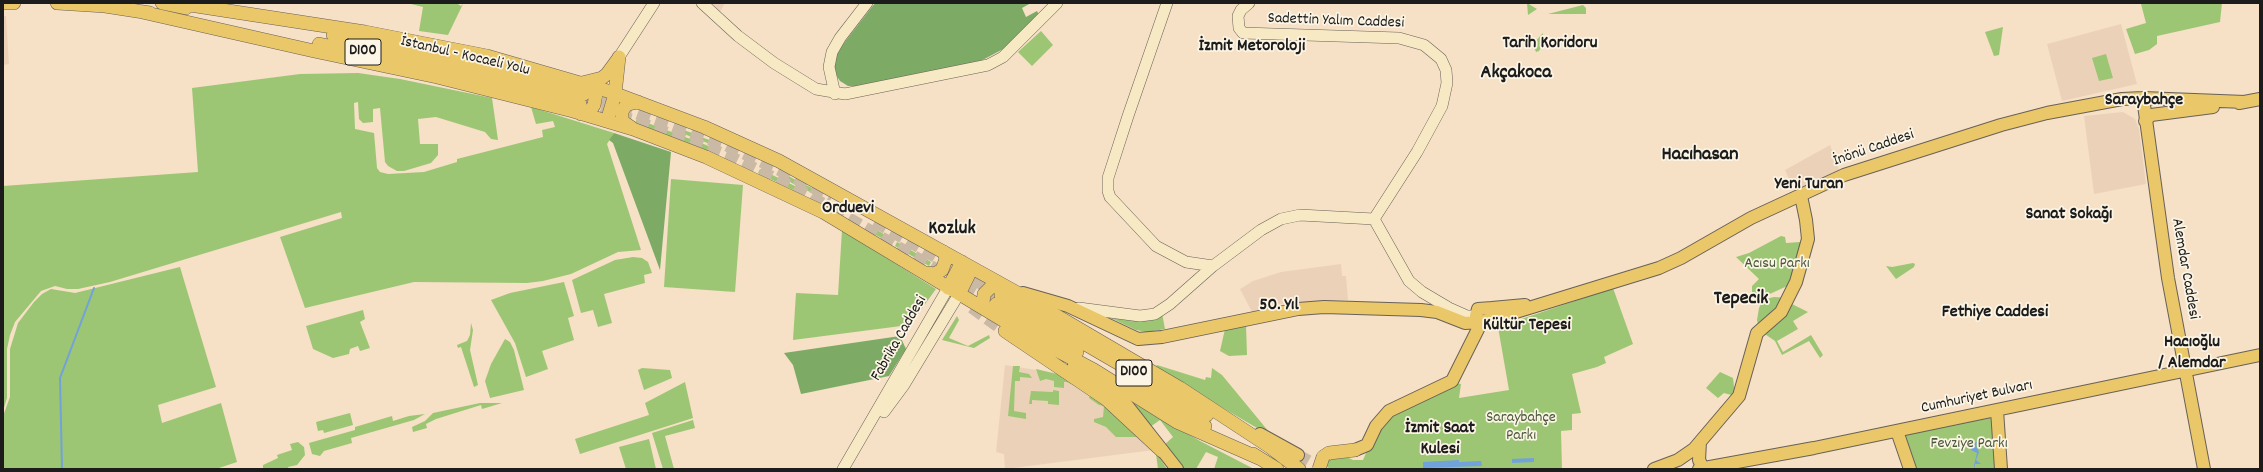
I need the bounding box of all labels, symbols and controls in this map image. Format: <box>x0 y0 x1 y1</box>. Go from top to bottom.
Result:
street label: Sadettin Yalım Caddesi <box>1267 10 1405 34</box>
street label: İstanbul - Kocaeli Yolu <box>399 33 531 81</box>
district label: Tarih Koridoru <box>1502 34 1598 56</box>
district label: İzmit Metoroloji <box>1199 37 1305 59</box>
road number: D100 <box>345 39 381 65</box>
district label: Akçakoca <box>1480 62 1552 86</box>
district label: Saraybahçe <box>2105 91 2183 113</box>
street label: İnönü Caddesi <box>1831 126 1917 172</box>
district label: Hacıhasan <box>1662 144 1738 168</box>
district label: Yeni Turan <box>1775 175 1843 197</box>
district label: Orduevi <box>822 199 874 221</box>
district label: Sanat Sokağı <box>2026 205 2112 227</box>
street label: Alemdar Caddesi <box>2166 217 2202 321</box>
district label: Kozluk <box>928 218 976 242</box>
park label: Acısu Parkı <box>1744 255 1810 275</box>
district label: Tepecik <box>1714 288 1768 312</box>
street label: Fabrika Caddesi <box>868 293 932 385</box>
district label: 50. Yıl <box>1259 296 1299 318</box>
district label: Fethiye Caddesi <box>1942 303 2048 325</box>
district label: Kültür Tepesi <box>1483 316 1571 338</box>
district label: Hacıoğlu / Alemdar <box>2158 333 2226 376</box>
road number: D100 <box>1116 360 1152 386</box>
street label: Cumhuriyet Bulvarı <box>1920 377 2034 419</box>
park label: Saraybahçe Parkı <box>1486 409 1556 447</box>
district label: İzmit Saat Kulesi <box>1405 419 1475 462</box>
park label: Fevziye Parkı <box>1930 435 2008 455</box>

